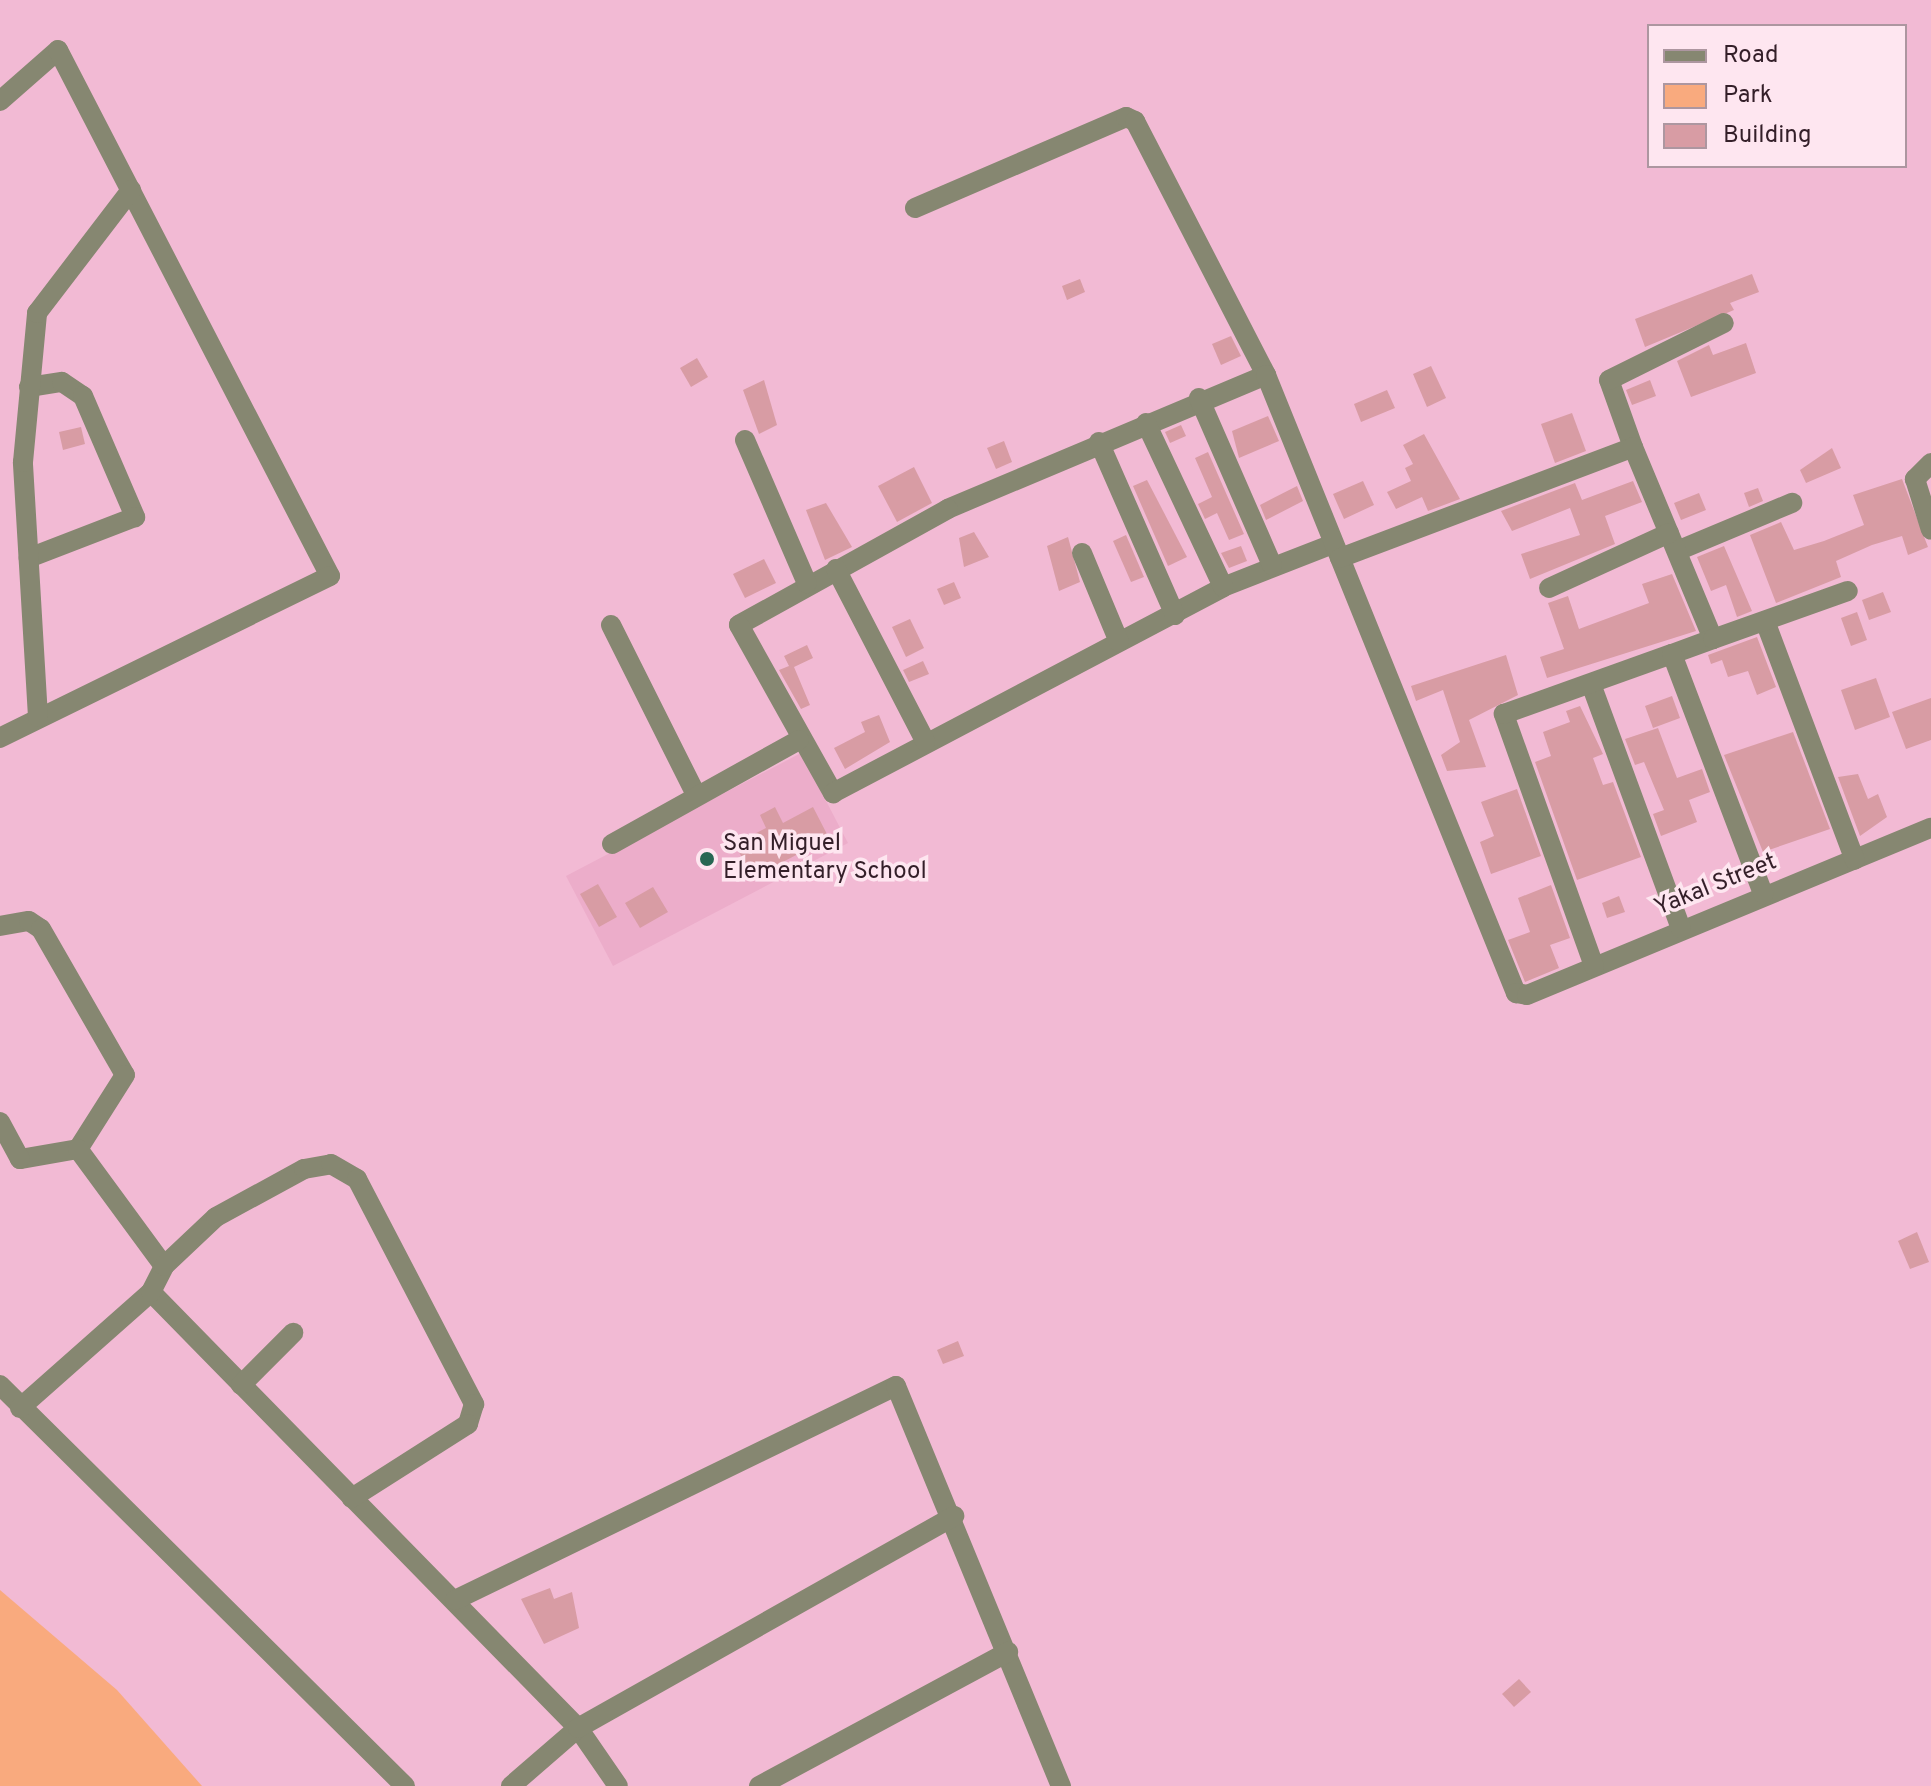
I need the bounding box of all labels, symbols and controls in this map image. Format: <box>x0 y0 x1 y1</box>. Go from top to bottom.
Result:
legend <box>1647 24 1907 168</box>
text: Road <box>1723 41 1779 71</box>
text: Park <box>1723 81 1773 111</box>
text: Building <box>1723 121 1812 151</box>
place label: San Miguel Elementary School <box>723 831 927 887</box>
street label: Yakal Street <box>1651 848 1781 924</box>
marker: San Miguel Elementary School <box>698 850 716 868</box>

